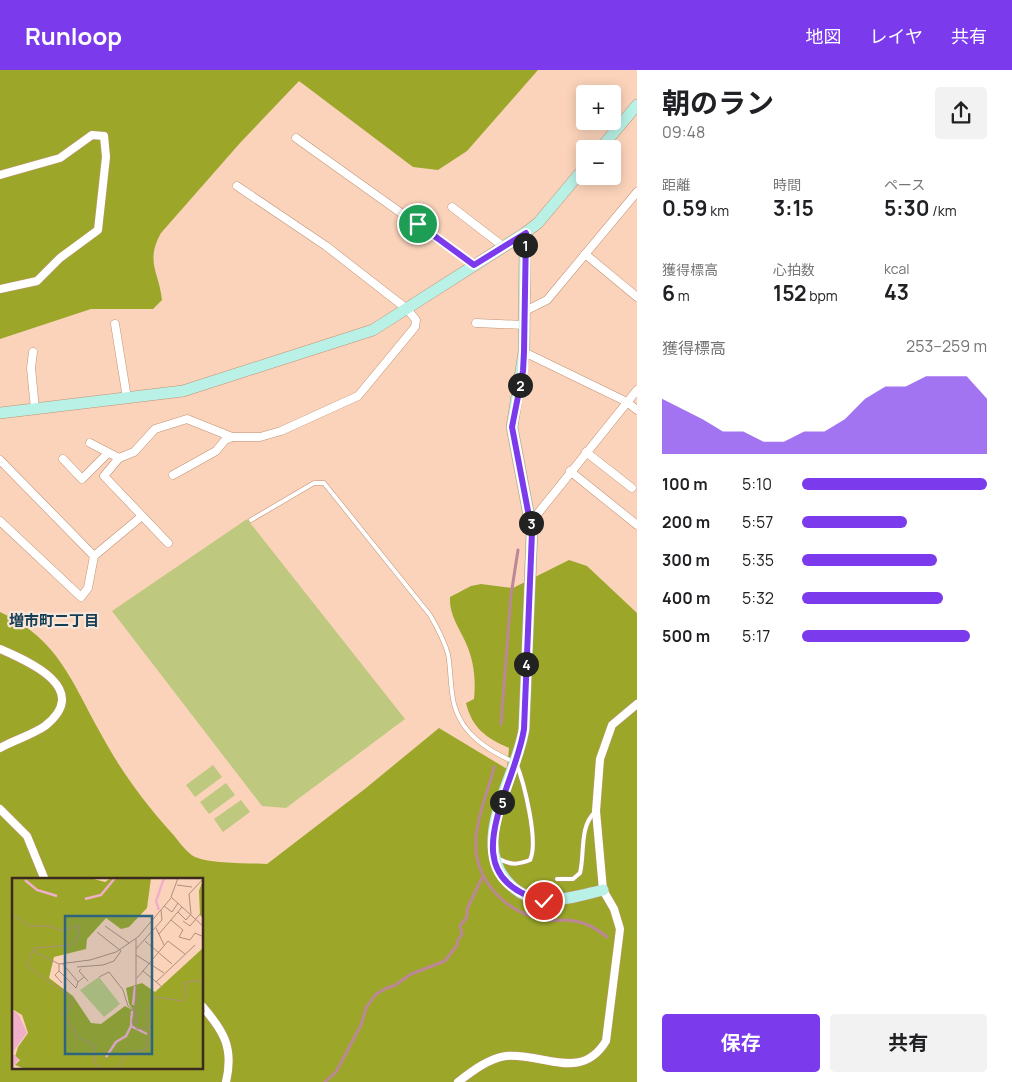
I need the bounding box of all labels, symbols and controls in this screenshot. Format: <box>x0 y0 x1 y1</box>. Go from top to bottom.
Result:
text: Runloop <box>25 19 122 52</box>
text: 地図 <box>806 24 842 48</box>
text: レイヤ <box>870 24 923 48</box>
text: 共有 <box>951 24 987 48</box>
text: 朝のラン <box>662 83 774 121</box>
map controls <box>576 85 621 185</box>
button: + <box>576 85 621 130</box>
button: share <box>935 87 987 139</box>
text: 09:48 <box>662 121 705 143</box>
button: − <box>576 140 621 185</box>
text: 距離 <box>662 175 690 194</box>
text: 時間 <box>773 175 801 194</box>
text: ペース <box>884 175 925 194</box>
text: 0.59 <box>662 194 708 222</box>
text: 3:15 <box>773 194 814 222</box>
text: 5:30 <box>884 194 930 222</box>
text: km <box>708 201 729 220</box>
text: /km <box>930 201 957 220</box>
pin <box>397 203 439 245</box>
icon: arrive <box>404 210 432 238</box>
pin: 1 <box>512 232 538 258</box>
text: 1 <box>522 236 529 255</box>
text: kcal <box>884 259 910 278</box>
text: 獲得標高 <box>662 260 718 279</box>
text: 心拍数 <box>773 260 815 279</box>
text: 43 <box>884 278 909 306</box>
text: 6 <box>662 279 675 307</box>
text: 152 <box>773 279 806 307</box>
text: m <box>675 286 690 305</box>
text: bpm <box>806 286 838 305</box>
text: 253–259 m <box>906 335 987 357</box>
text: 獲得標高 <box>662 337 726 359</box>
pin: 2 <box>508 372 532 398</box>
text: 2 <box>516 376 525 395</box>
text: 100 m <box>662 473 708 495</box>
text: 5:10 <box>742 473 772 495</box>
pin: 3 <box>518 510 544 536</box>
text: 200 m <box>662 511 710 533</box>
text: 5:57 <box>742 511 773 533</box>
text: 3 <box>527 514 536 533</box>
text: 300 m <box>662 549 710 571</box>
text: 5:35 <box>742 549 774 571</box>
text: 400 m <box>662 587 710 609</box>
text: 5:32 <box>742 587 774 609</box>
district label: 増市町二丁目 <box>9 610 99 631</box>
text: 500 m <box>662 625 710 647</box>
text: 5:17 <box>742 625 770 647</box>
pin: 4 <box>514 652 538 676</box>
text: 4 <box>522 655 531 674</box>
pin: 5 <box>490 790 514 814</box>
text: 5 <box>498 793 507 812</box>
inset map <box>12 878 204 1070</box>
pin <box>523 880 565 922</box>
icon: check <box>530 887 558 915</box>
button: 保存 <box>662 1014 820 1072</box>
button: 共有 <box>830 1014 987 1072</box>

